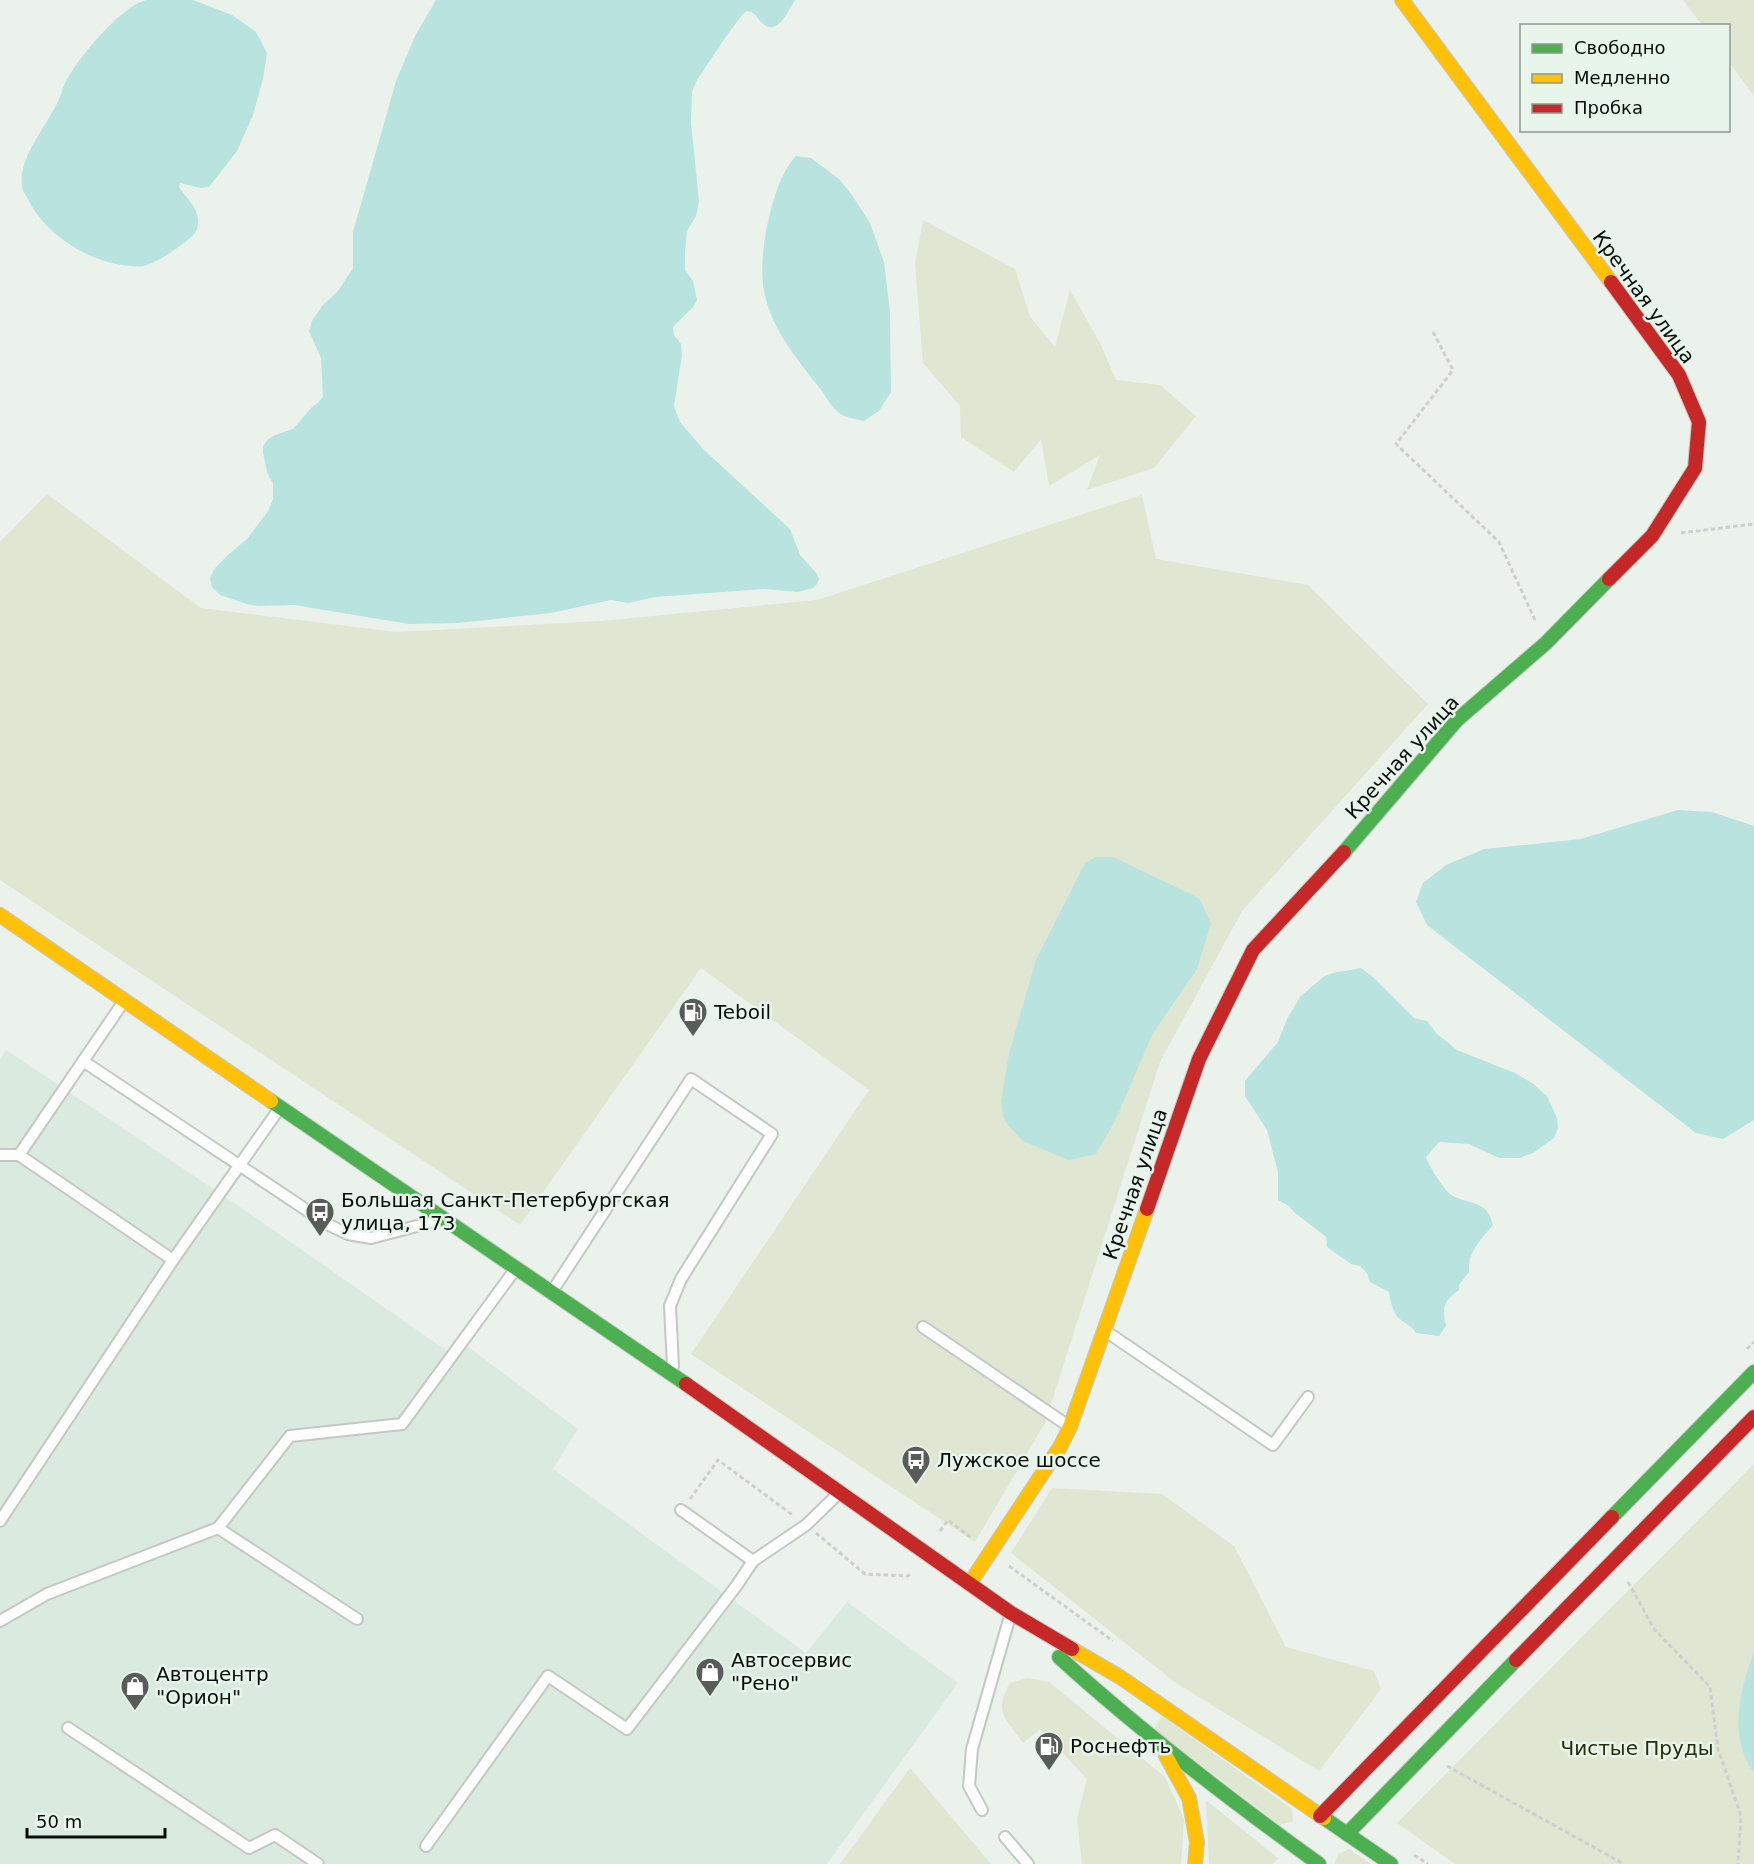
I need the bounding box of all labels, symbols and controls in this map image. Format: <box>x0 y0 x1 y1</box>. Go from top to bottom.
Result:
legend <box>1520 24 1730 132</box>
text: Свободно <box>1574 37 1666 58</box>
text: Медленно <box>1574 67 1670 88</box>
text: Пробка <box>1574 97 1643 118</box>
street label: Кречная улица <box>1588 226 1700 368</box>
street label: Кречная улица <box>1340 690 1464 824</box>
fuel station icon: Teboil <box>677 996 709 1038</box>
place label: Teboil <box>713 1000 771 1024</box>
street label: Кречная улица <box>1098 1105 1172 1263</box>
place label: Большая Санкт-Петербургская улица, 173 <box>341 1188 669 1235</box>
bus stop icon: Большая Санкт-Петербургская улица, 173 <box>304 1196 336 1238</box>
bus stop icon: Лужское шоссе <box>900 1444 932 1486</box>
place label: Лужское шоссе <box>937 1448 1101 1472</box>
place label: Автосервис "Рено" <box>731 1648 852 1695</box>
shop icon: Автосервис "Рено" <box>694 1656 726 1698</box>
place label: Автоцентр "Орион" <box>156 1662 269 1709</box>
shop icon: Автоцентр "Орион" <box>119 1670 151 1712</box>
fuel station icon: Роснефть <box>1033 1730 1065 1772</box>
place label: Роснефть <box>1070 1734 1171 1758</box>
park label: Чистые Пруды <box>1561 1736 1714 1760</box>
scale bar <box>27 1801 165 1839</box>
text: 50 m <box>36 1811 82 1832</box>

